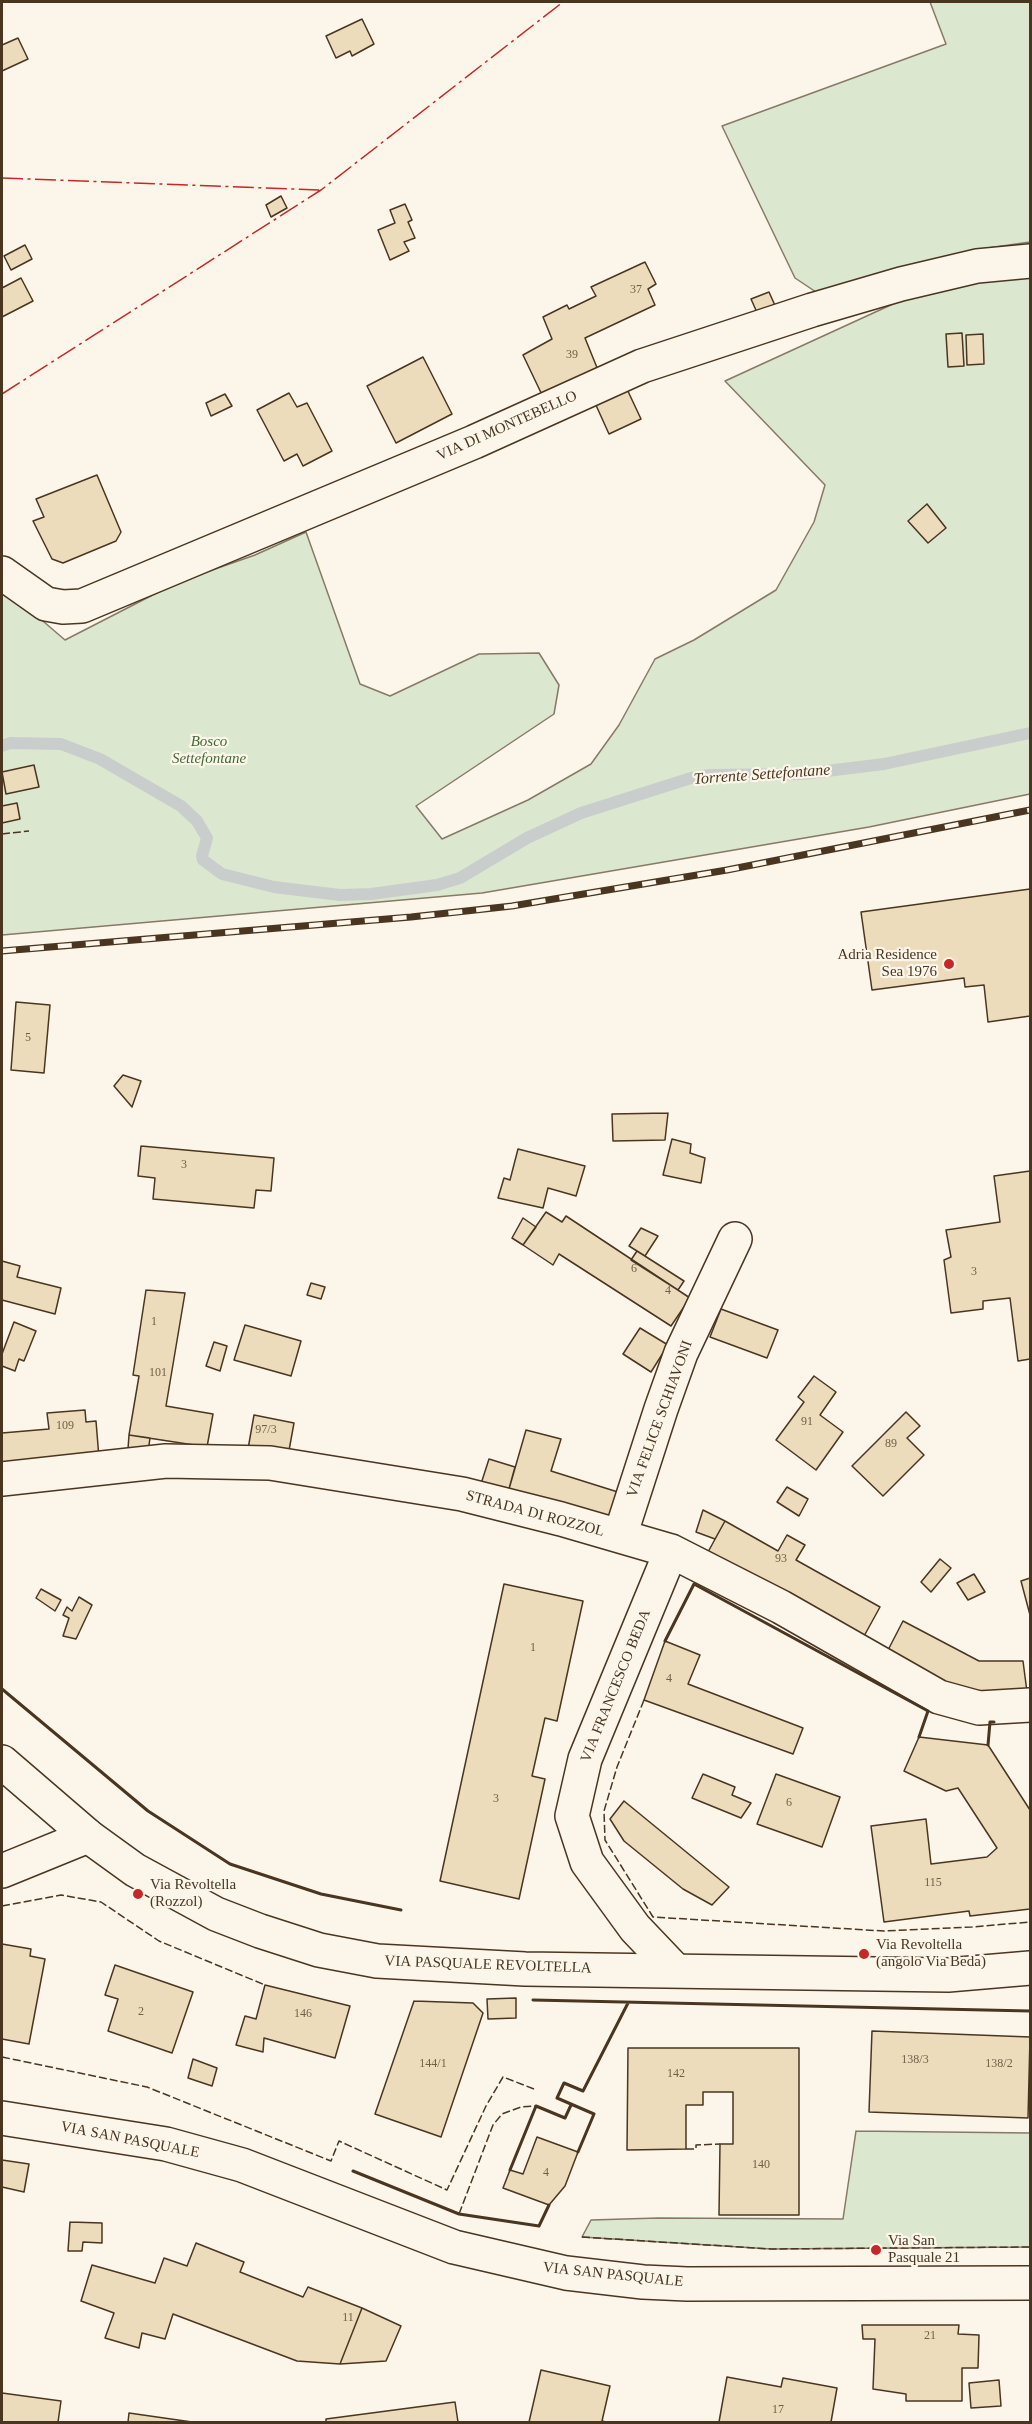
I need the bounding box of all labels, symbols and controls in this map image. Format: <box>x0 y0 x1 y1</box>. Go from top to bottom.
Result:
house number: 37 <box>630 283 642 297</box>
house number: 39 <box>566 348 578 362</box>
street label: VIA DI MONTEBELLO <box>434 387 580 465</box>
park label: Bosco Settefontane <box>172 733 246 768</box>
water label: Torrente Settefontane <box>693 761 831 789</box>
place label: Adria Residence Sea 1976 <box>837 946 937 981</box>
marker: Adria Residence Sea 1976 <box>942 957 956 971</box>
house number: 5 <box>25 1031 31 1045</box>
house number: 3 <box>181 1158 187 1172</box>
house number: 6 <box>631 1262 637 1276</box>
house number: 3 <box>971 1265 977 1279</box>
house number: 4 <box>665 1284 671 1298</box>
house number: 1 <box>151 1315 157 1329</box>
street label: VIA FELICE SCHIAVONI <box>623 1338 697 1500</box>
house number: 101 <box>149 1366 167 1380</box>
house number: 91 <box>801 1415 813 1429</box>
house number: 109 <box>56 1419 74 1433</box>
house number: 97/3 <box>255 1423 277 1437</box>
house number: 89 <box>885 1437 897 1451</box>
street label: STRADA DI ROZZOL <box>464 1487 606 1541</box>
house number: 93 <box>775 1552 787 1566</box>
street label: VIA FRANCESCO BEDA <box>577 1607 655 1765</box>
house number: 1 <box>530 1641 536 1655</box>
house number: 4 <box>666 1672 672 1686</box>
house number: 3 <box>493 1792 499 1806</box>
house number: 6 <box>786 1796 792 1810</box>
place label: Via Revoltella (Rozzol) <box>150 1876 236 1911</box>
house number: 115 <box>924 1876 942 1890</box>
marker: Via Revoltella (Rozzol) <box>131 1887 145 1901</box>
place label: Via Revoltella (angolo Via Beda) <box>876 1936 986 1971</box>
marker: Via Revoltella (angolo Via Beda) <box>857 1947 871 1961</box>
street label: VIA PASQUALE REVOLTELLA <box>384 1952 592 1978</box>
house number: 2 <box>138 2005 144 2019</box>
house number: 146 <box>294 2007 312 2021</box>
house number: 138/3 <box>901 2053 929 2067</box>
house number: 144/1 <box>419 2057 447 2071</box>
house number: 138/2 <box>985 2057 1013 2071</box>
house number: 142 <box>667 2067 685 2081</box>
street label: VIA SAN PASQUALE <box>59 2118 201 2162</box>
house number: 140 <box>752 2158 770 2172</box>
house number: 4 <box>543 2166 549 2180</box>
place label: Via San Pasquale 21 <box>888 2232 960 2267</box>
marker: Via San Pasquale 21 <box>869 2243 883 2257</box>
street label: VIA SAN PASQUALE <box>542 2259 684 2291</box>
house number: 11 <box>342 2311 354 2325</box>
house number: 21 <box>924 2329 936 2343</box>
house number: 17 <box>772 2403 784 2417</box>

